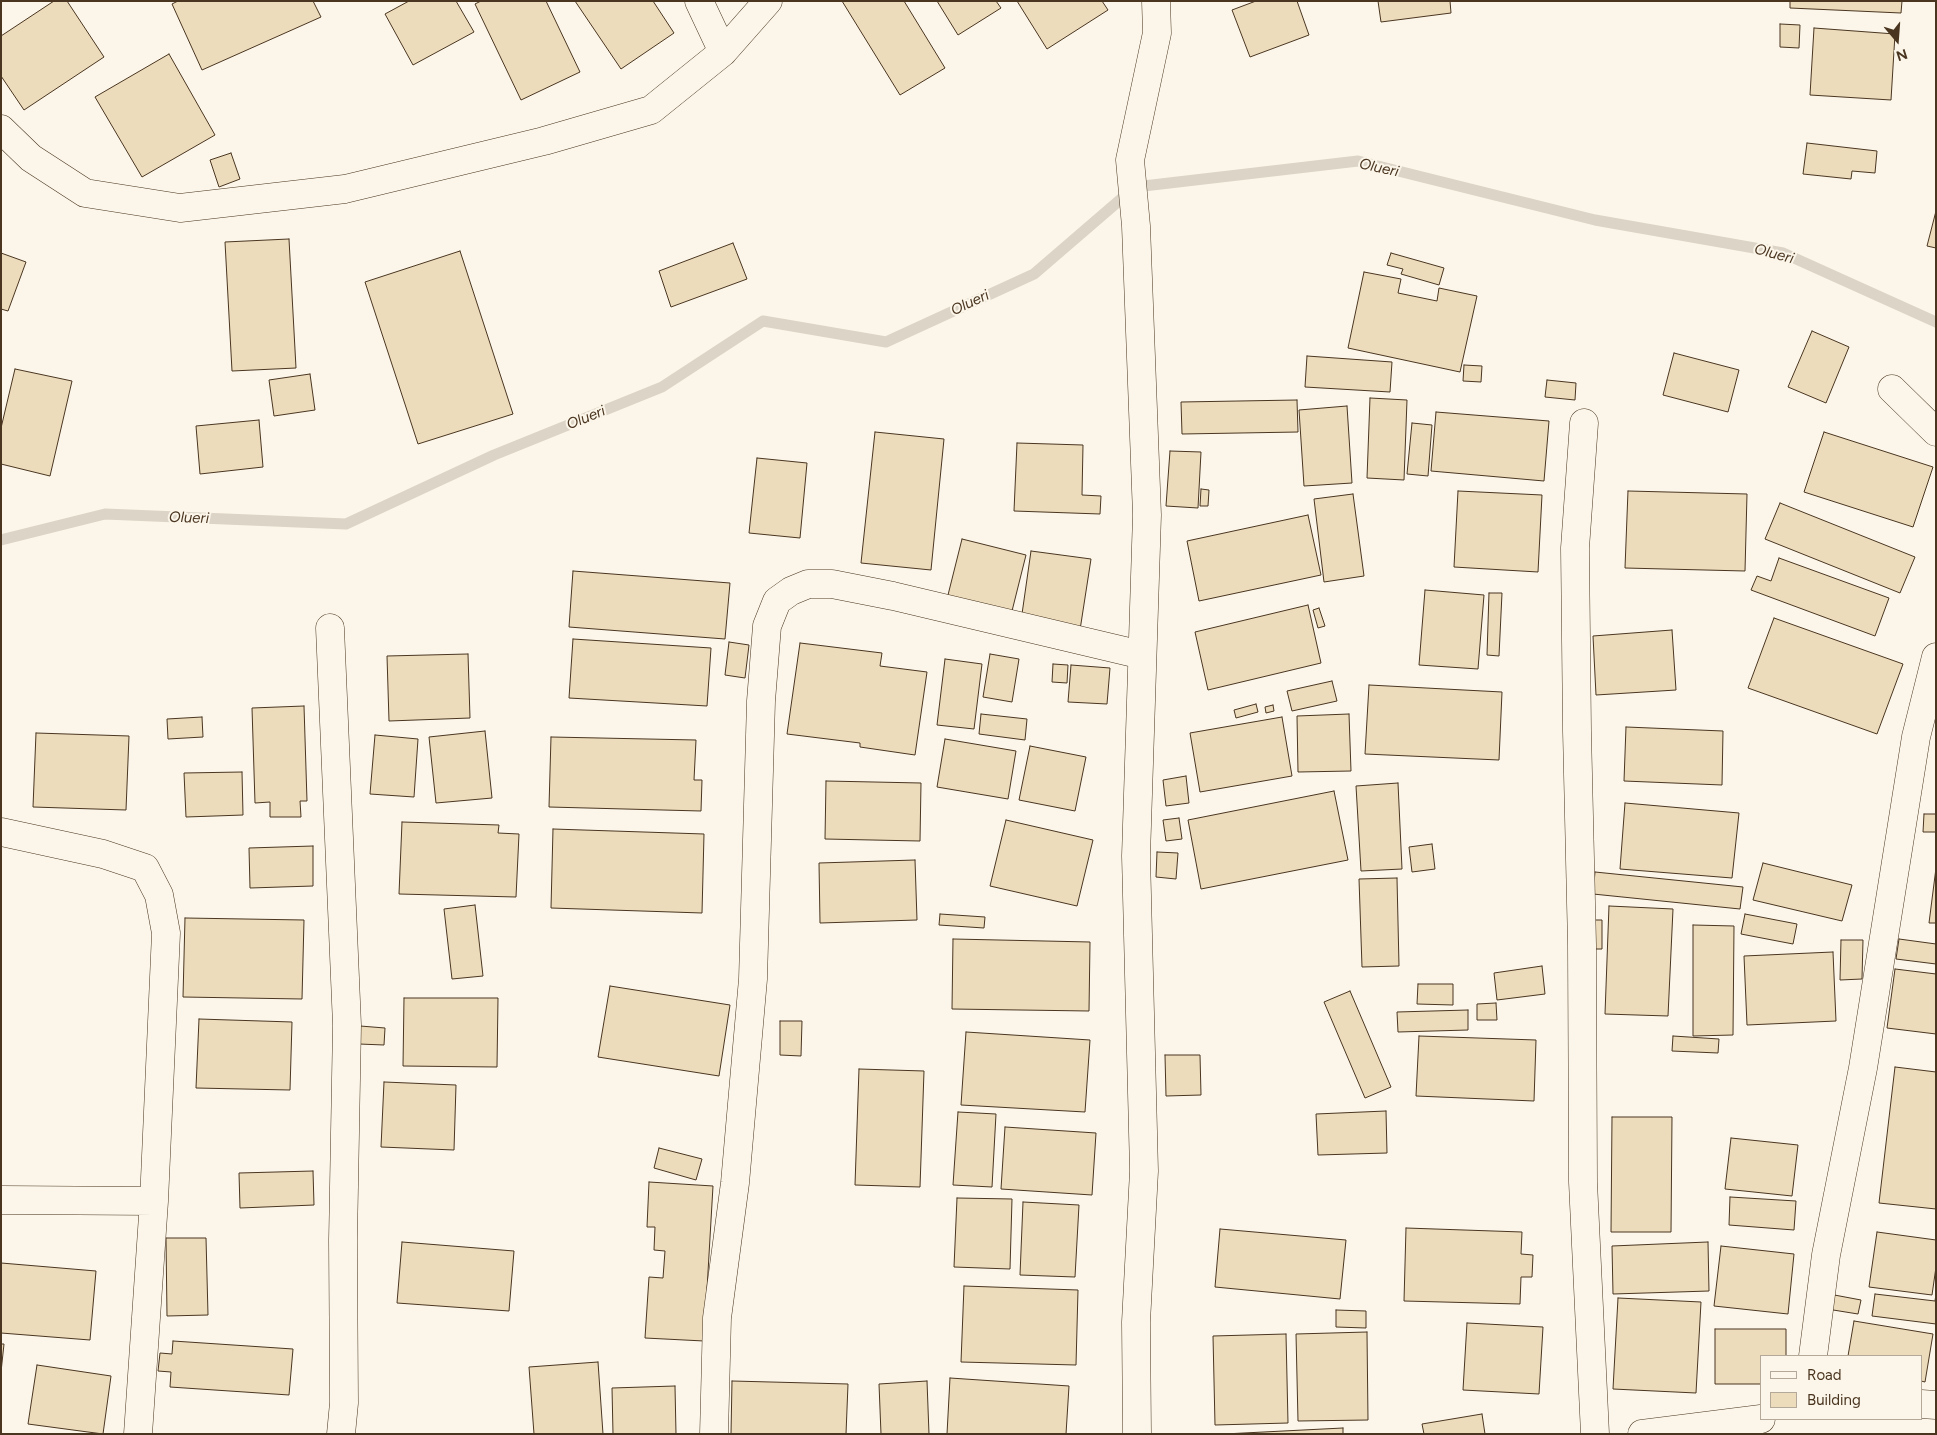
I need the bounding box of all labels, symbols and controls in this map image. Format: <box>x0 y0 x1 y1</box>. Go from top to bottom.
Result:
north arrow <box>1872 15 1922 65</box>
text: N <box>1894 45 1910 64</box>
water label: Olueri <box>1357 155 1401 181</box>
water label: Olueri <box>1752 240 1796 268</box>
water label: Olueri <box>948 286 992 320</box>
water label: Olueri <box>564 402 608 434</box>
water label: Olueri <box>169 508 209 528</box>
legend <box>1760 1355 1922 1420</box>
text: Road <box>1807 1366 1842 1384</box>
text: Building <box>1807 1391 1861 1409</box>

